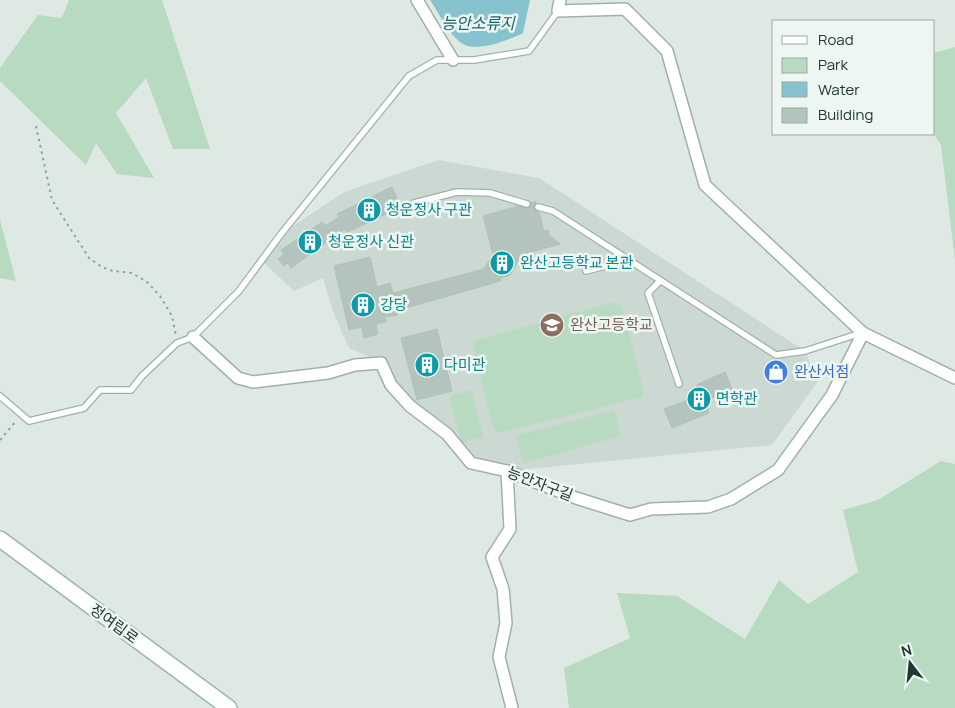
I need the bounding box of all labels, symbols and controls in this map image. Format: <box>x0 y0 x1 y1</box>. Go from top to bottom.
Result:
water label: 능안소류지 <box>441 12 516 34</box>
legend <box>772 20 935 135</box>
text: Road <box>818 29 854 50</box>
text: Park <box>818 54 848 75</box>
text: Water <box>818 79 860 100</box>
text: Building <box>818 104 873 125</box>
building icon: 청운정사 구관 <box>356 197 382 223</box>
place label: 청운정사 구관 <box>386 199 472 220</box>
building icon: 청운정사 신관 <box>297 229 323 255</box>
place label: 청운정사 신관 <box>328 231 414 252</box>
building icon: 완산고등학교 본관 <box>489 250 515 276</box>
place label: 완산고등학교 본관 <box>520 252 634 273</box>
building icon: 강당 <box>350 292 376 318</box>
place label: 강당 <box>380 294 408 315</box>
school or university icon: 완산고등학교 <box>539 312 565 338</box>
place label: 완산고등학교 <box>570 314 653 335</box>
building icon: 다미관 <box>414 352 440 378</box>
place label: 다미관 <box>444 354 486 375</box>
shop icon: 완산서점 <box>763 359 789 385</box>
place label: 완산서점 <box>794 361 849 382</box>
building icon: 면학관 <box>686 386 712 412</box>
place label: 면학관 <box>716 388 758 409</box>
street label: 능안자구길 <box>504 461 576 506</box>
street label: 정여립로 <box>86 599 143 648</box>
north arrow <box>885 638 935 688</box>
text: N <box>899 640 914 661</box>

